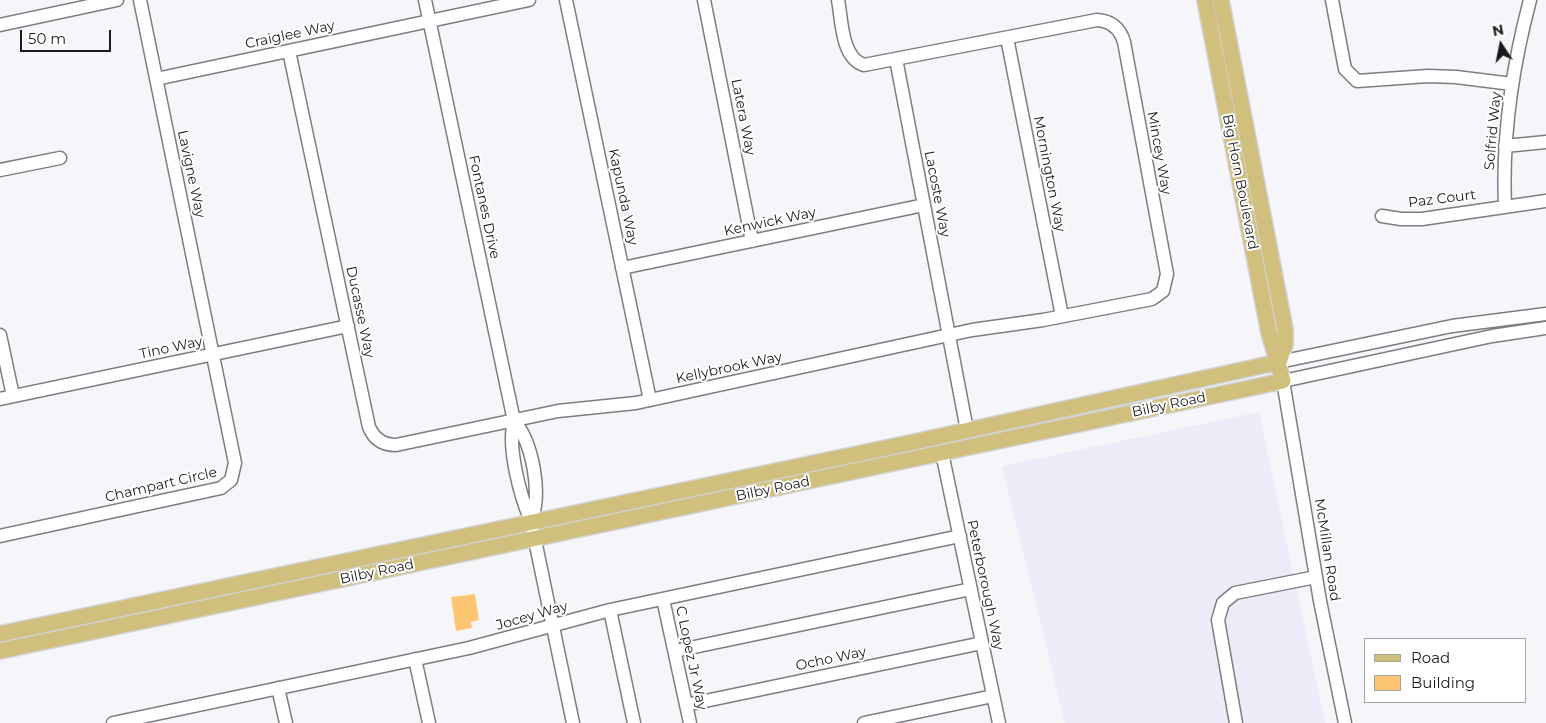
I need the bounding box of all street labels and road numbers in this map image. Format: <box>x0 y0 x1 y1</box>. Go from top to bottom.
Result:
street label: Craiglee Way <box>244 17 336 53</box>
street label: Latera Way <box>727 77 759 157</box>
street label: Solfrid Way <box>1481 91 1505 171</box>
street label: Mincey Way <box>1143 110 1175 196</box>
street label: Big Horn Boulevard <box>1219 113 1261 251</box>
street label: Mornington Way <box>1030 115 1068 233</box>
street label: Lavigne Way <box>174 129 208 219</box>
street label: Kapunda Way <box>605 147 641 247</box>
street label: Lacoste Way <box>920 149 954 239</box>
street label: Fontanes Drive <box>465 154 503 260</box>
street label: Paz Court <box>1407 187 1477 211</box>
street label: Kenwick Way <box>722 204 818 240</box>
street label: Ducasse Way <box>342 265 378 359</box>
street label: Tino Way <box>138 333 204 363</box>
street label: Kellybrook Way <box>674 349 784 387</box>
street label: Bilby Road <box>1130 389 1208 421</box>
street label: Champart Circle <box>103 464 219 506</box>
street label: Bilby Road <box>734 473 812 505</box>
street label: McMillan Road <box>1311 497 1343 603</box>
street label: Peterborough Way <box>963 518 1007 652</box>
street label: Bilby Road <box>338 556 416 588</box>
street label: Jocey Way <box>494 598 570 634</box>
street label: C Lopez Jr Way <box>672 604 710 712</box>
street label: Ocho Way <box>794 643 868 675</box>

